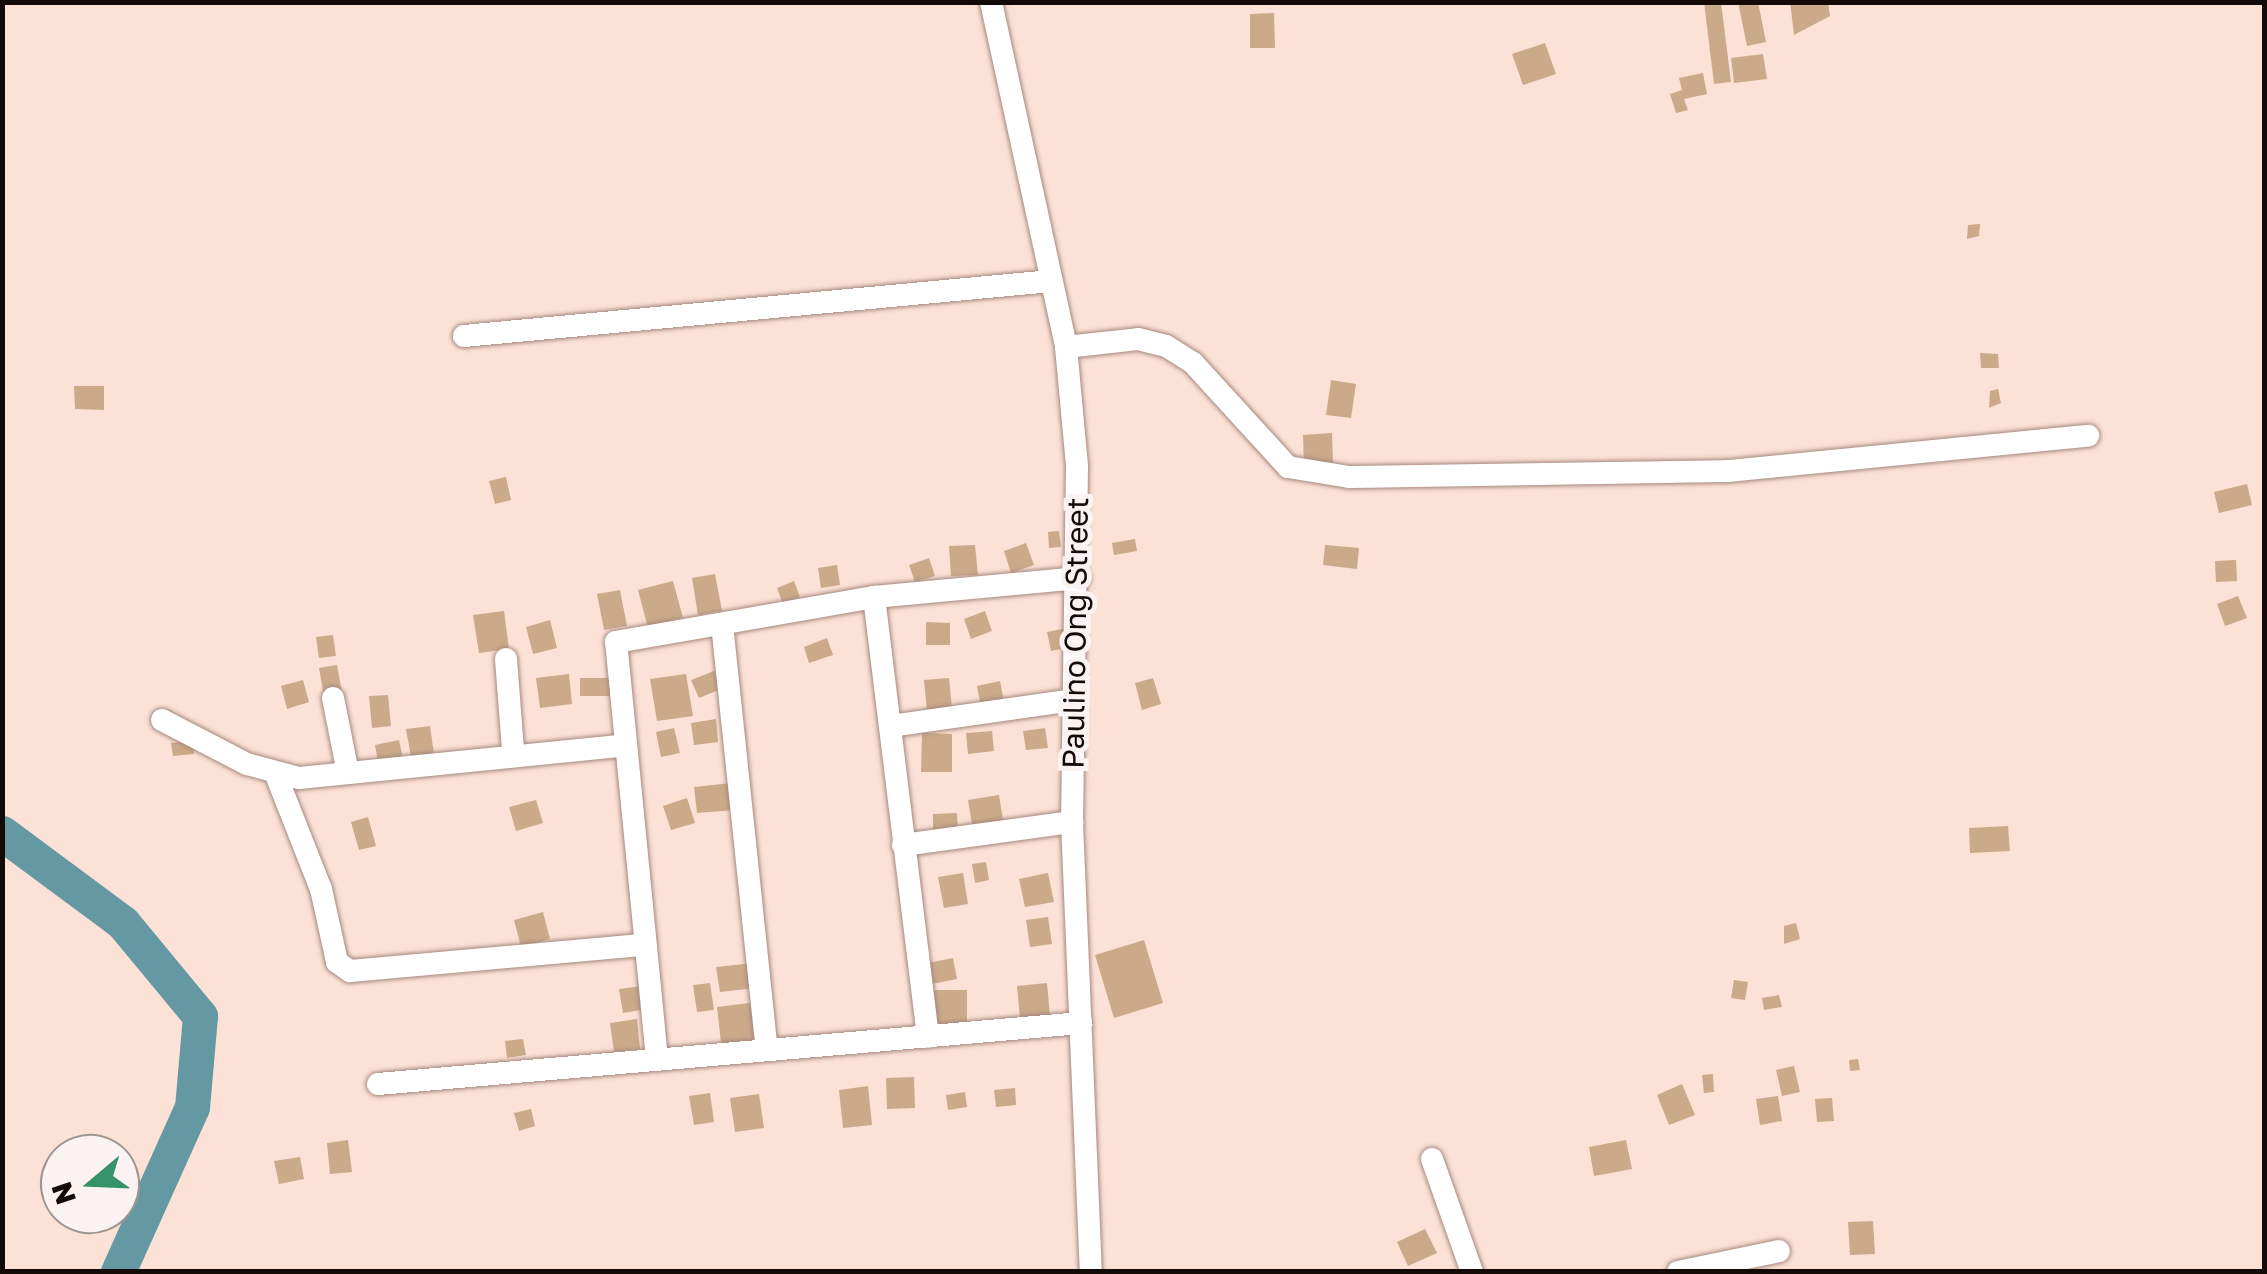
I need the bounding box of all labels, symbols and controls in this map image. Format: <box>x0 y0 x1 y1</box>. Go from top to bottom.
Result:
street label: Paulino Ong Street <box>1055 497 1095 769</box>
north arrow <box>40 1134 140 1234</box>
text: N <box>44 1178 82 1209</box>

